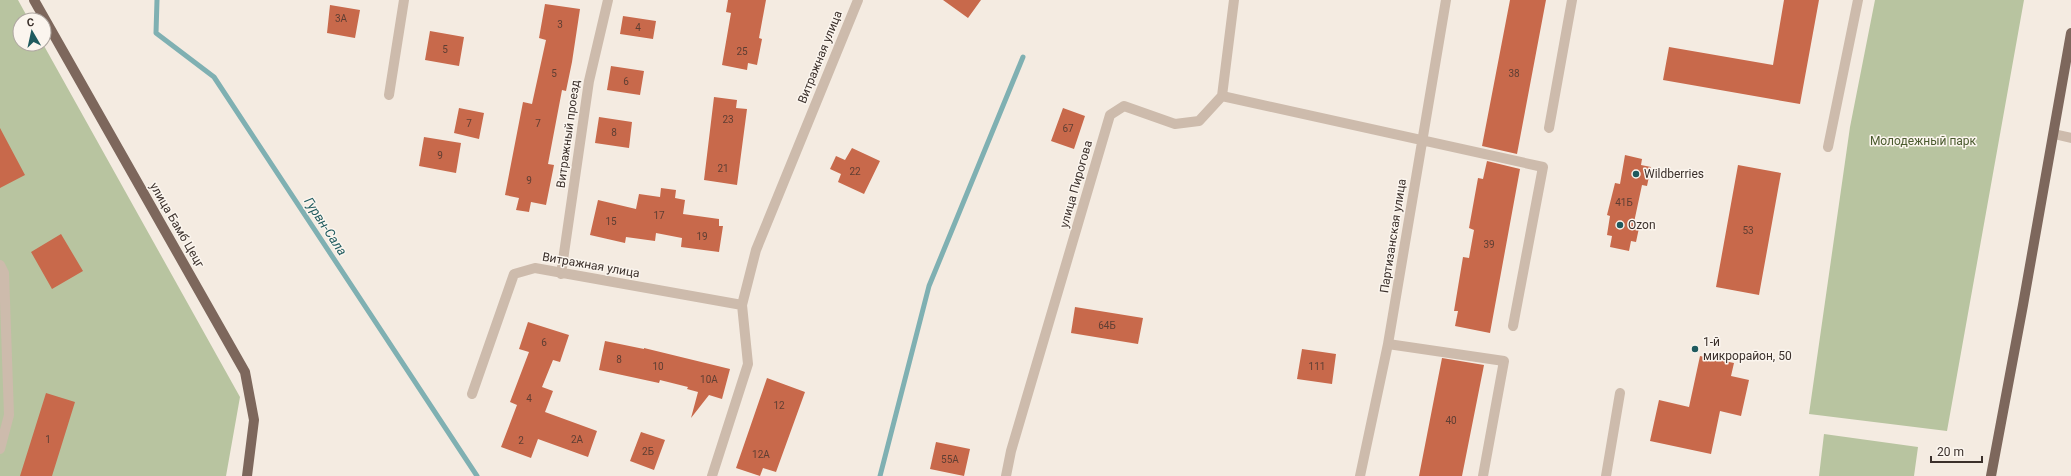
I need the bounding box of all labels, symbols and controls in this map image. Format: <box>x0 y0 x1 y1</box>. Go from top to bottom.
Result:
street label: Витражная улица <box>795 9 845 105</box>
north arrow <box>12 12 52 52</box>
house number: 3А <box>335 13 348 24</box>
text: С <box>26 16 35 30</box>
house number: 3 <box>557 19 563 30</box>
house number: 4 <box>635 22 641 33</box>
house number: 5 <box>442 44 448 55</box>
house number: 25 <box>736 46 748 57</box>
house number: 5 <box>551 68 557 79</box>
house number: 38 <box>1508 68 1520 79</box>
house number: 6 <box>623 76 629 87</box>
street label: Витражный проезд <box>553 79 583 189</box>
house number: 23 <box>722 114 734 125</box>
house number: 7 <box>466 118 472 129</box>
house number: 7 <box>535 118 541 129</box>
house number: 67 <box>1062 123 1074 134</box>
house number: 8 <box>611 127 617 138</box>
park label: Молодежный парк <box>1870 134 1977 148</box>
street label: улица Пирогова <box>1057 139 1095 229</box>
house number: 9 <box>437 150 443 161</box>
house number: 21 <box>717 163 729 174</box>
house number: 22 <box>849 166 861 177</box>
place label: Wildberries <box>1644 167 1704 181</box>
marker: Wildberries <box>1631 169 1641 179</box>
house number: 9 <box>526 175 532 186</box>
street label: Партизанская улица <box>1377 178 1409 294</box>
street label: улица Бамб Цецг <box>147 180 207 270</box>
water label: Гурвн-Сала <box>301 194 350 258</box>
house number: 41Б <box>1615 197 1633 208</box>
house number: 17 <box>653 210 665 221</box>
house number: 15 <box>605 216 617 227</box>
place label: Ozon <box>1628 218 1656 232</box>
marker: Ozon <box>1615 220 1625 230</box>
house number: 53 <box>1742 225 1754 236</box>
house number: 19 <box>696 231 708 242</box>
house number: 39 <box>1483 239 1495 250</box>
street label: Витражная улица <box>541 250 641 280</box>
house number: 64Б <box>1098 320 1116 331</box>
place label: 1-й микрорайон, 50 <box>1703 335 1792 363</box>
house number: 6 <box>541 337 547 348</box>
marker: 1-й микрорайон, 50 <box>1690 344 1700 354</box>
house number: 8 <box>616 354 622 365</box>
house number: 10 <box>652 361 664 372</box>
house number: 111 <box>1309 361 1325 372</box>
house number: 10А <box>700 374 718 385</box>
house number: 4 <box>526 393 532 404</box>
house number: 12 <box>773 400 785 411</box>
house number: 40 <box>1445 415 1457 426</box>
house number: 1 <box>45 434 51 445</box>
house number: 2А <box>571 434 584 445</box>
house number: 2 <box>518 435 524 446</box>
scale bar <box>1931 438 1982 464</box>
text: 20 m <box>1937 445 1964 459</box>
house number: 2Б <box>642 446 654 457</box>
house number: 12А <box>752 449 770 460</box>
house number: 55А <box>941 454 959 465</box>

